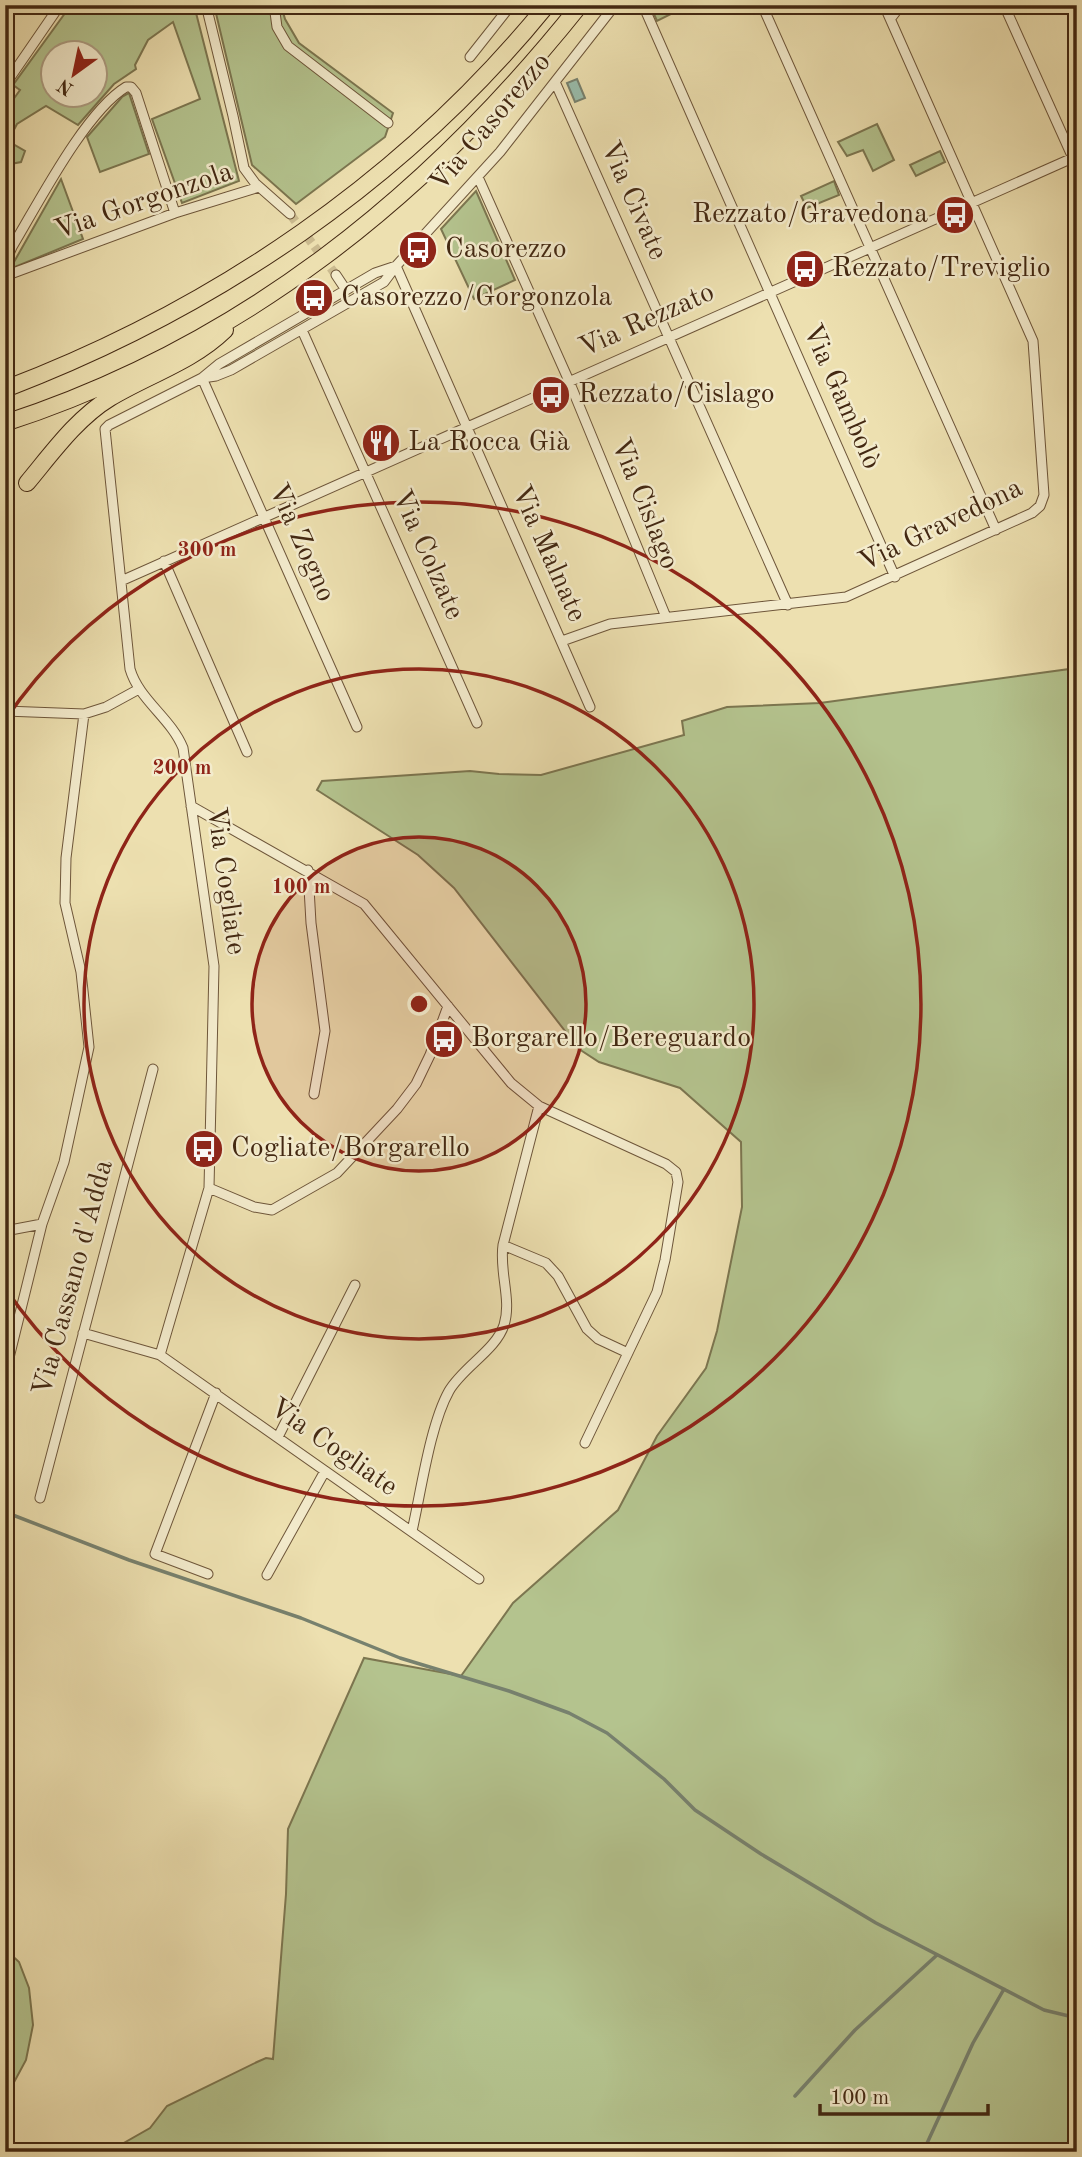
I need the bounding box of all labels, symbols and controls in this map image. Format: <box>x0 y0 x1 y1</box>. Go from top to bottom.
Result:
north arrow <box>38 38 108 108</box>
street label: Via Casorezzo <box>425 48 557 198</box>
text: N <box>54 74 77 98</box>
street label: Via Civate <box>595 138 671 264</box>
street label: Via Gorgonzola <box>51 158 237 246</box>
bus stop icon: Rezzato/Gravedona <box>934 194 976 236</box>
place label: Rezzato/Gravedona <box>692 201 928 229</box>
bus stop icon: Casorezzo <box>397 229 439 271</box>
place label: Casorezzo <box>445 236 567 264</box>
bus stop icon: Rezzato/Treviglio <box>784 248 826 290</box>
place label: Rezzato/Treviglio <box>832 255 1051 283</box>
bus stop icon: Casorezzo/Gorgonzola <box>293 277 335 319</box>
street label: Via Rezzato <box>575 279 719 363</box>
place label: Casorezzo/Gorgonzola <box>341 284 613 312</box>
street label: Via Gambolò <box>797 320 885 474</box>
bus stop icon: Rezzato/Cislago <box>530 374 572 416</box>
place label: Rezzato/Cislago <box>578 381 775 409</box>
restaurant icon: La Rocca Già <box>360 422 402 464</box>
place label: La Rocca Già <box>408 429 570 457</box>
street label: Via Cislago <box>605 435 683 573</box>
street label: Via Gravedona <box>855 474 1027 578</box>
street label: Via Zogno <box>263 480 339 606</box>
street label: Via Malnate <box>505 482 591 626</box>
street label: Via Colzate <box>386 486 468 624</box>
text: 300 m <box>177 540 237 561</box>
text: 200 m <box>152 758 212 779</box>
street label: Via Cogliate <box>201 805 249 957</box>
text: 100 m <box>271 877 331 898</box>
centre of rings <box>407 992 431 1016</box>
bus stop icon: Borgarello/Bereguardo <box>423 1018 465 1060</box>
place label: Borgarello/Bereguardo <box>471 1025 751 1053</box>
bus stop icon: Cogliate/Borgarello <box>183 1128 225 1170</box>
place label: Cogliate/Borgarello <box>231 1135 470 1163</box>
street label: Via Cassano d'Adda <box>29 1157 119 1399</box>
street label: Via Cogliate <box>264 1394 402 1502</box>
scale bar <box>820 2073 988 2117</box>
text: 100 m <box>830 2088 889 2109</box>

